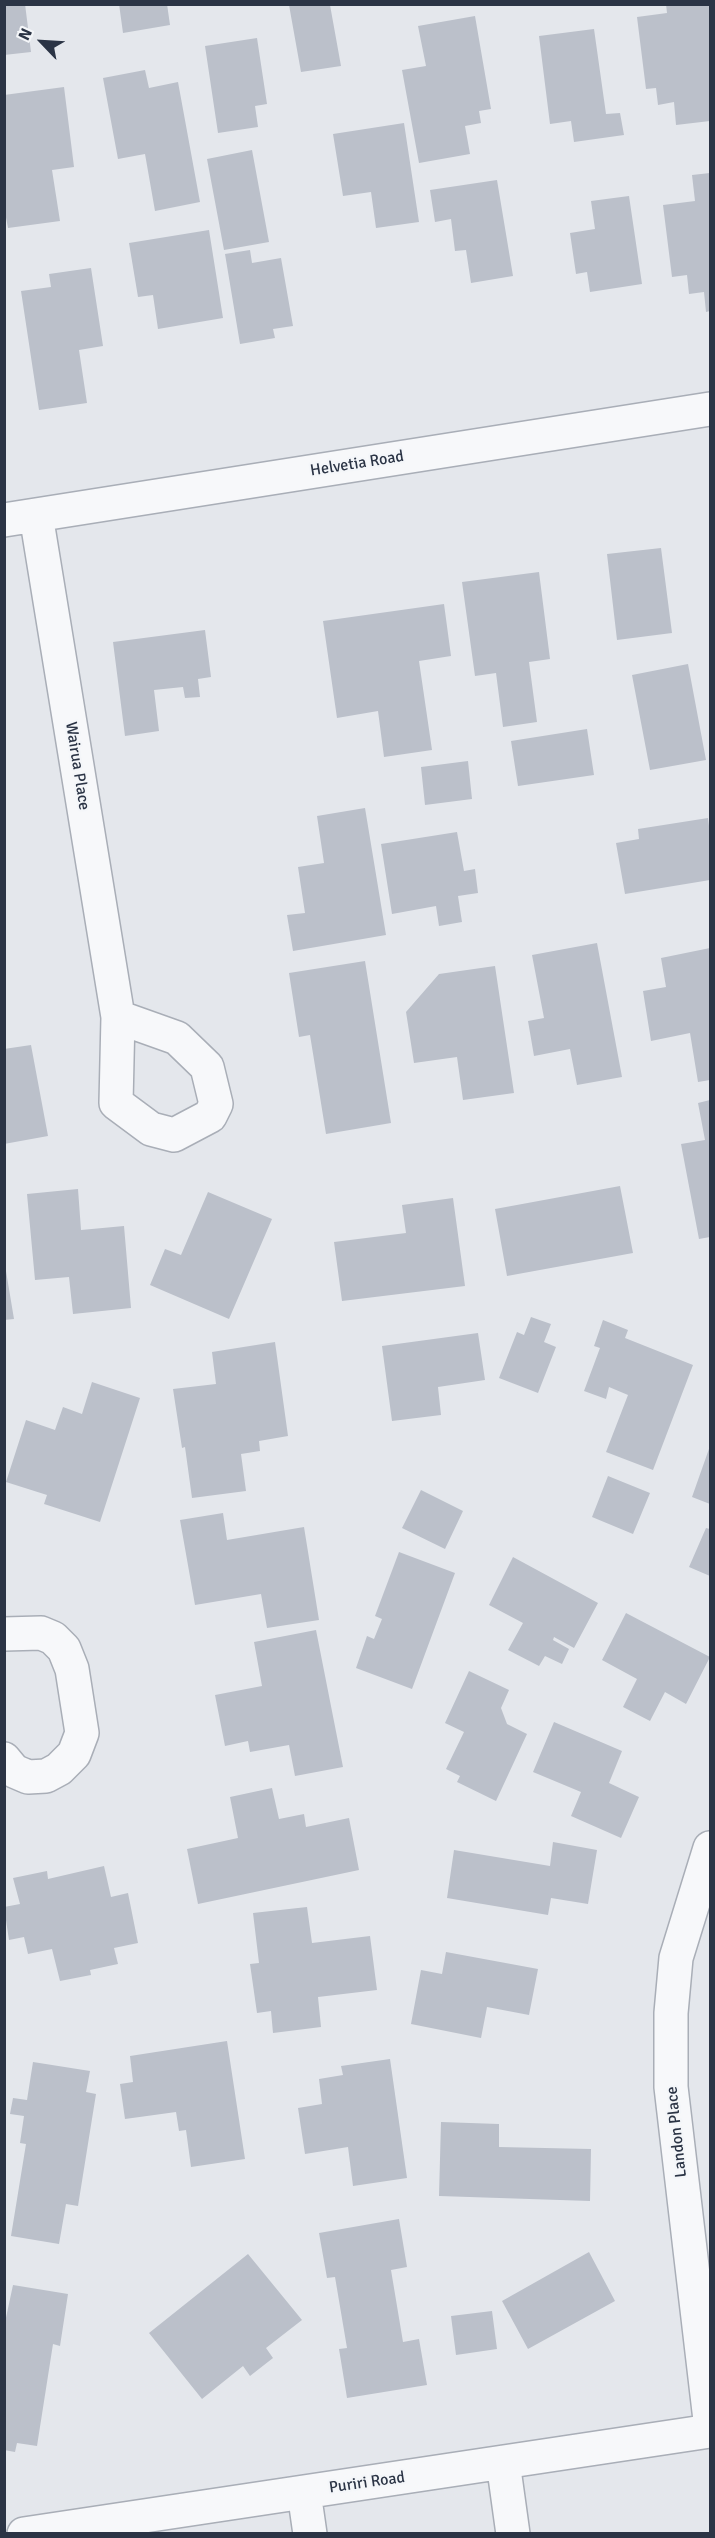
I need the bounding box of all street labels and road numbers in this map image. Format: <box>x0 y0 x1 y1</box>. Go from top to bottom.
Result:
street label: Helvetia Road <box>309 447 405 481</box>
street label: Wairua Place <box>61 721 93 811</box>
street label: Landon Place <box>663 2086 691 2178</box>
street label: Puriri Road <box>328 2468 406 2498</box>

